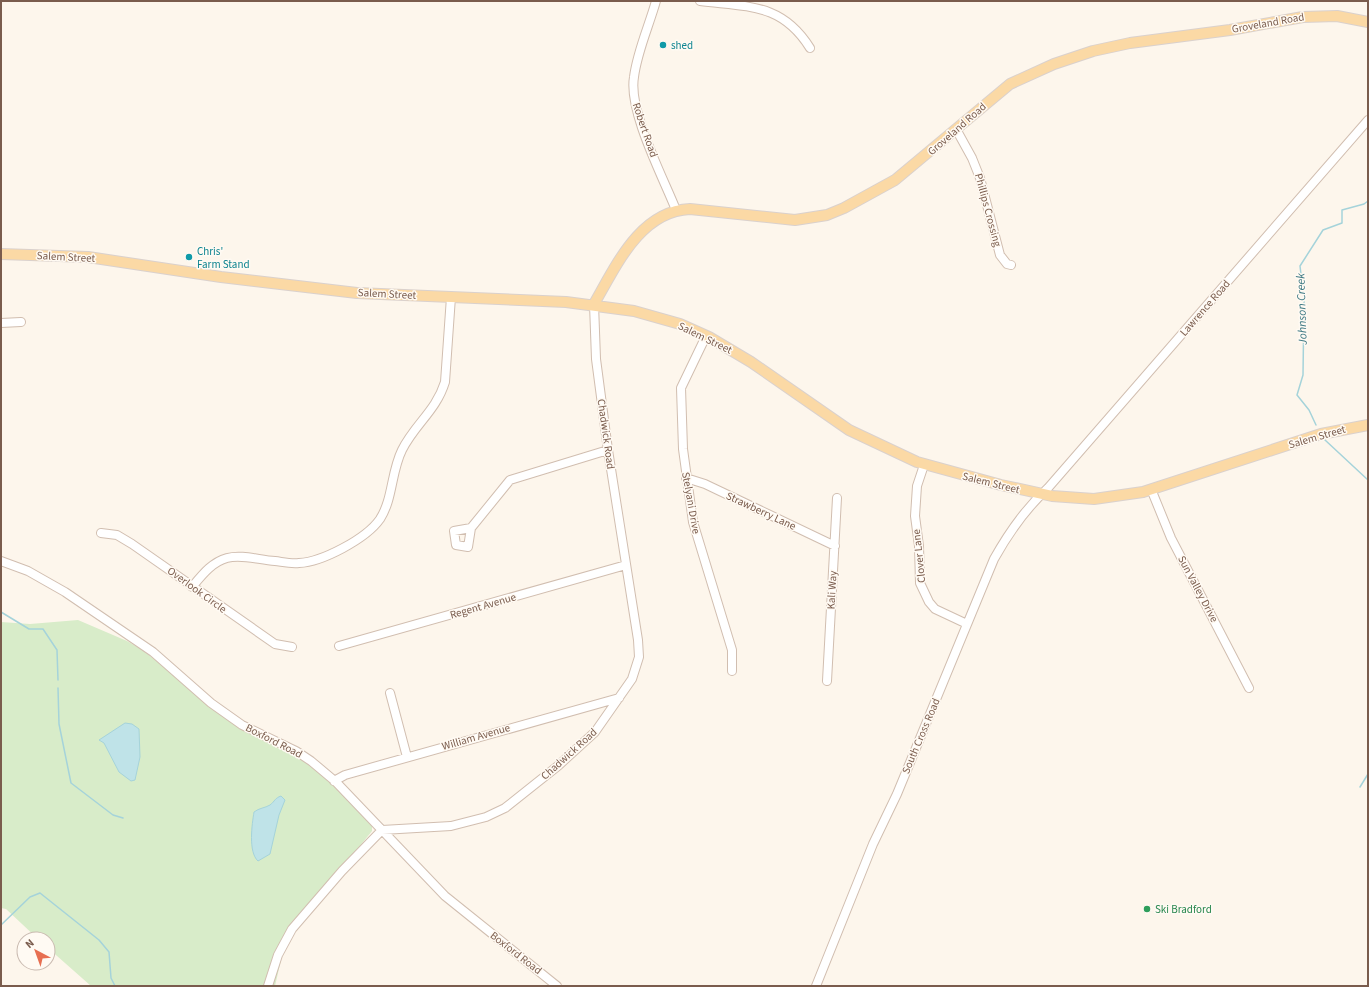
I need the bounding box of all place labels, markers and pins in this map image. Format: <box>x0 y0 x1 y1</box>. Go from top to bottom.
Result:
place label: shed <box>671 38 693 53</box>
marker: shed <box>658 40 668 50</box>
place label: Chris' Farm Stand <box>197 244 250 272</box>
marker: Chris' Farm Stand <box>184 252 194 262</box>
place label: Ski Bradford <box>1155 902 1212 917</box>
marker: Ski Bradford <box>1142 904 1152 914</box>

